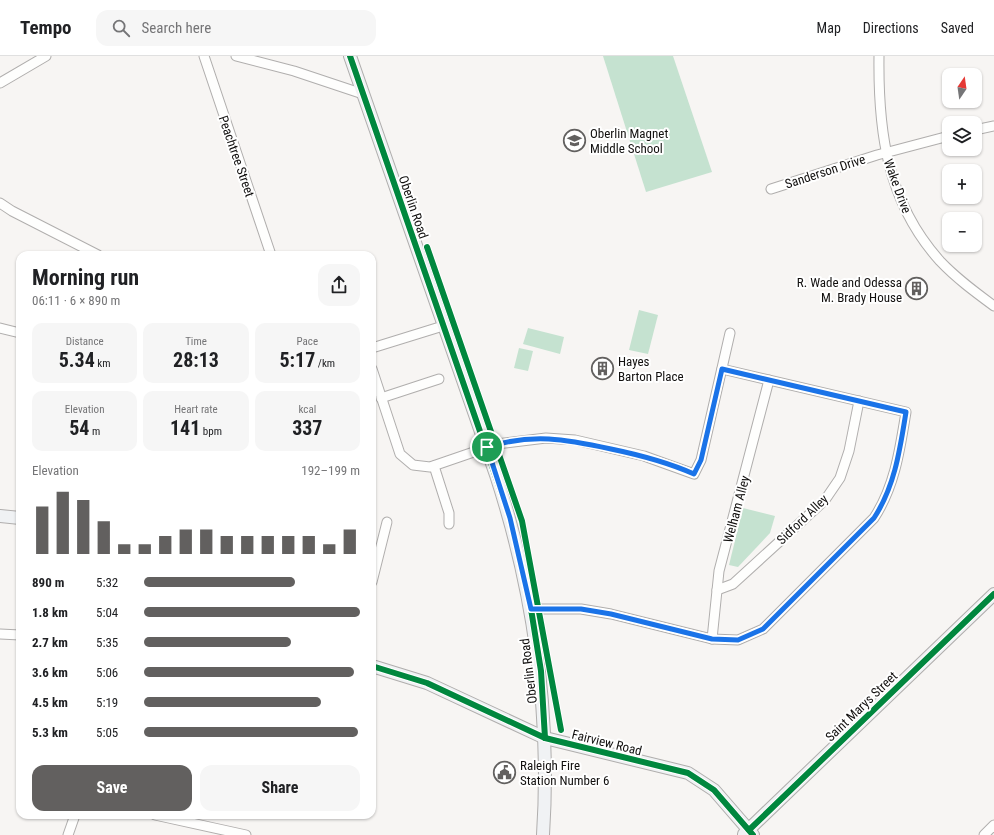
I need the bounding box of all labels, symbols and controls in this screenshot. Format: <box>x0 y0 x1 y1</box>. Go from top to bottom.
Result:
search box <box>96 10 376 46</box>
text: Tempo <box>20 16 72 39</box>
icon: search <box>110 17 132 39</box>
text: Search here <box>142 19 211 37</box>
text: Map <box>817 20 841 36</box>
text: Directions <box>863 20 919 36</box>
text: Saved <box>941 20 974 36</box>
north arrow <box>942 68 982 108</box>
map controls <box>942 68 982 252</box>
street label: Peachtree Street <box>216 114 258 199</box>
button: layers <box>942 116 982 156</box>
place label: Oberlin Magnet Middle School <box>590 126 668 156</box>
school or university icon: Oberlin Magnet Middle School <box>562 127 588 153</box>
street label: Sanderson Drive <box>783 151 867 192</box>
street label: Wake Drive <box>881 157 914 215</box>
button: + <box>942 164 982 204</box>
street label: Oberlin Road <box>396 174 431 241</box>
button: − <box>942 212 982 252</box>
button: share <box>318 264 360 306</box>
text: Morning run <box>32 265 139 290</box>
place label: R. Wade and Odessa M. Brady House <box>797 275 902 305</box>
building icon: R. Wade and Odessa M. Brady House <box>904 276 930 302</box>
text: 06:11 · 6 × 890 m <box>32 293 120 308</box>
text: Distance <box>66 335 104 348</box>
text: Time <box>185 335 207 348</box>
text: Pace <box>297 335 318 348</box>
text: 5.34 <box>59 348 95 372</box>
text: 28:13 <box>173 348 219 372</box>
text: 5:17 <box>280 348 315 372</box>
place label: Hayes Barton Place <box>618 354 684 384</box>
building icon: Hayes Barton Place <box>589 355 615 381</box>
text: km <box>95 357 111 370</box>
text: /km <box>315 357 335 370</box>
text: Elevation <box>65 403 104 416</box>
text: Heart rate <box>174 403 218 416</box>
text: kcal <box>298 403 316 416</box>
text: 54 <box>69 416 89 440</box>
text: 141 <box>170 416 200 440</box>
text: 337 <box>292 416 322 440</box>
text: m <box>89 425 100 438</box>
text: bpm <box>200 425 222 438</box>
pin <box>470 430 504 464</box>
icon: arrive <box>476 436 498 458</box>
text: Elevation <box>32 463 79 478</box>
text: 192–199 m <box>301 463 360 478</box>
street label: Welham Alley <box>720 473 753 544</box>
street label: Sidford Alley <box>774 491 831 547</box>
text: 890 m <box>32 575 64 590</box>
text: 5:32 <box>96 575 118 590</box>
text: 1.8 km <box>32 605 68 620</box>
text: 5:04 <box>96 605 118 620</box>
text: 2.7 km <box>32 635 68 650</box>
text: 5:35 <box>96 635 118 650</box>
street label: Oberlin Road <box>517 637 540 704</box>
text: 3.6 km <box>32 665 68 680</box>
text: 5:06 <box>96 665 118 680</box>
street label: Saint Marys Street <box>822 668 900 744</box>
text: 4.5 km <box>32 695 68 710</box>
text: 5:19 <box>96 695 118 710</box>
text: 5.3 km <box>32 725 68 740</box>
text: 5:05 <box>96 725 118 740</box>
street label: Fairview Road <box>570 727 643 758</box>
place label: Raleigh Fire Station Number 6 <box>520 758 609 788</box>
public building icon: Raleigh Fire Station Number 6 <box>491 759 517 785</box>
button: Save <box>32 765 192 811</box>
button: Share <box>200 765 360 811</box>

